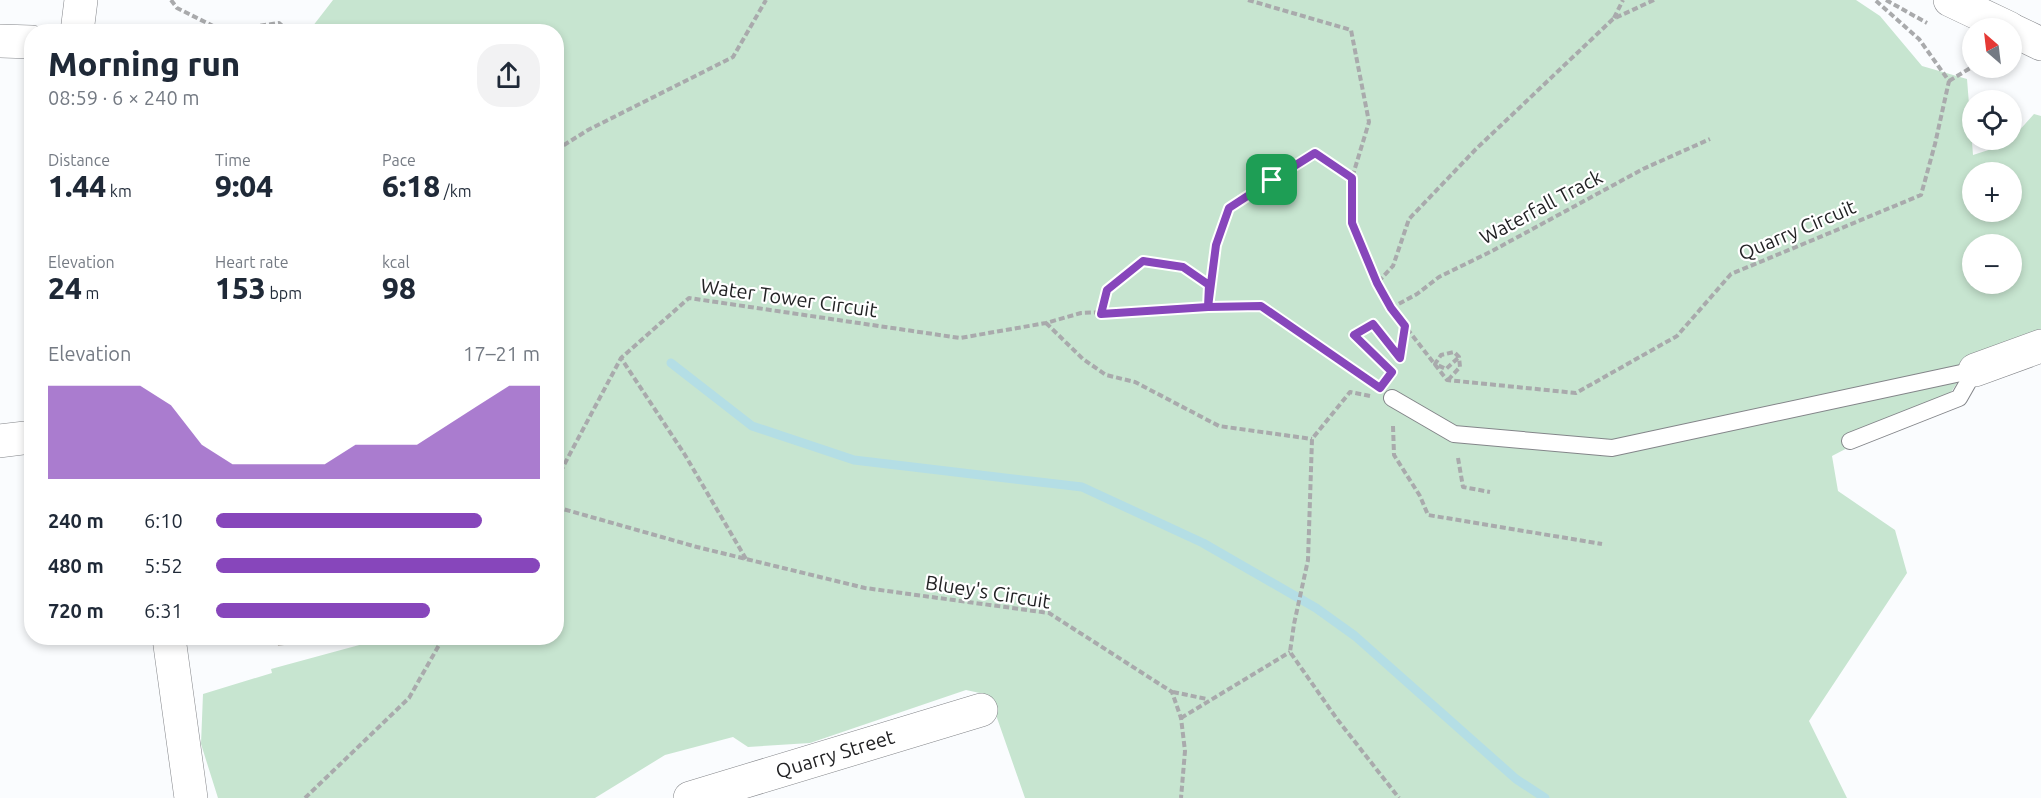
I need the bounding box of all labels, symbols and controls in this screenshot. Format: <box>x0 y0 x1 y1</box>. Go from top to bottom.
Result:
north arrow <box>1962 18 2022 78</box>
map controls <box>1962 18 2022 294</box>
button: share <box>477 44 540 107</box>
text: Morning run <box>48 45 240 82</box>
text: 08:59 · 6 × 240 m <box>48 86 200 109</box>
button: locate <box>1962 90 2022 150</box>
text: Distance <box>48 151 110 169</box>
text: Time <box>215 151 251 169</box>
text: Pace <box>382 151 416 169</box>
pin <box>1246 154 1297 205</box>
button: + <box>1962 162 2022 222</box>
icon: arrive <box>1255 163 1288 196</box>
street label: Waterfall Track <box>1476 165 1606 249</box>
text: 1.44 <box>48 169 106 203</box>
text: 9:04 <box>215 169 273 203</box>
text: 6:18 <box>382 169 440 203</box>
text: km <box>106 182 132 200</box>
text: /km <box>440 182 472 200</box>
street label: Quarry Circuit <box>1735 194 1859 265</box>
button: − <box>1962 234 2022 294</box>
text: Elevation <box>48 253 115 271</box>
text: Heart rate <box>215 253 289 271</box>
text: kcal <box>382 253 410 271</box>
text: 24 <box>48 271 82 305</box>
text: 153 <box>215 271 266 305</box>
text: 98 <box>382 271 416 305</box>
street label: Water Tower Circuit <box>699 274 879 321</box>
text: m <box>82 284 99 302</box>
text: bpm <box>266 284 302 302</box>
text: Elevation <box>48 342 131 365</box>
text: 17–21 m <box>463 342 540 365</box>
text: 240 m <box>48 509 104 532</box>
text: 6:10 <box>144 509 183 532</box>
text: 480 m <box>48 554 104 577</box>
text: 5:52 <box>144 554 183 577</box>
street label: Bluey's Circuit <box>924 570 1052 613</box>
text: 720 m <box>48 599 104 622</box>
text: 6:31 <box>144 599 183 622</box>
street label: Quarry Street <box>773 725 897 782</box>

